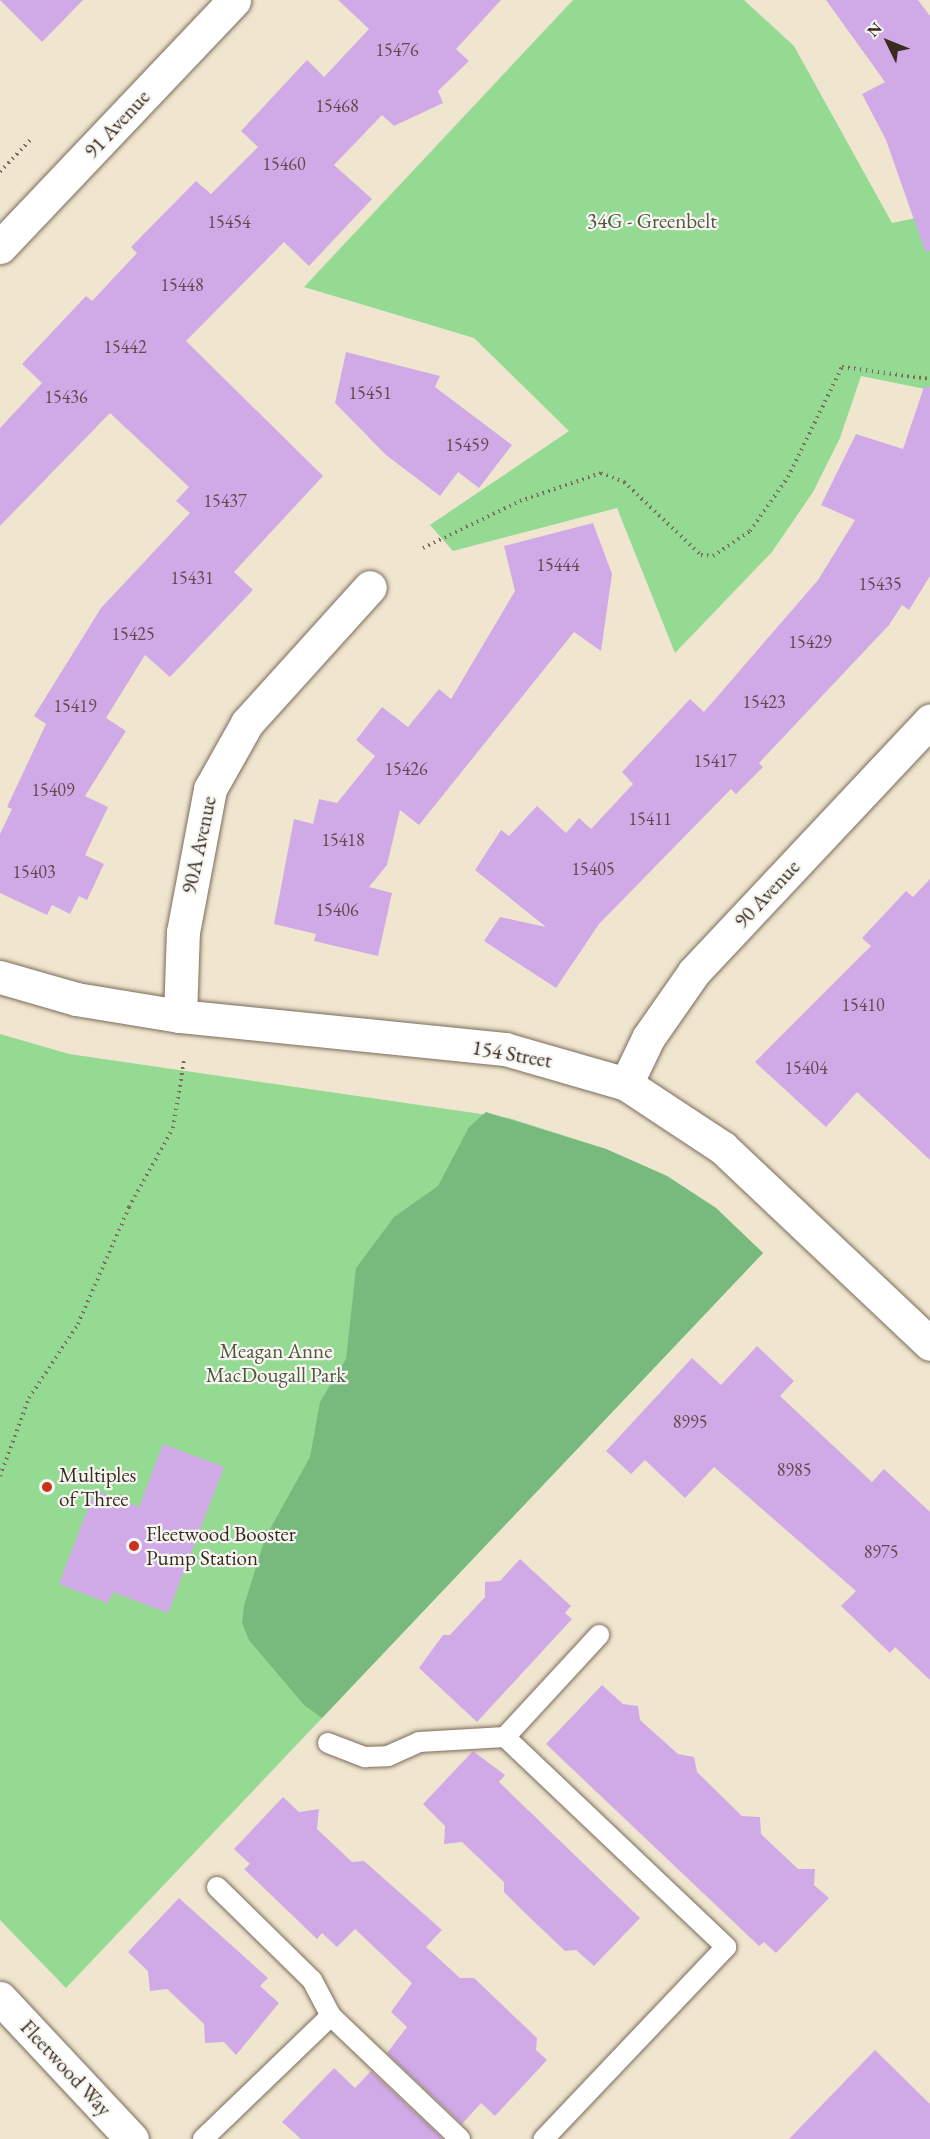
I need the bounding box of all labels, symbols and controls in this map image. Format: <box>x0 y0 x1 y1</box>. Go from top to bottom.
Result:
north arrow <box>858 12 918 72</box>
text: N <box>862 17 887 41</box>
house number: 15476 <box>375 39 419 61</box>
street label: 91 Avenue <box>79 84 155 164</box>
house number: 15468 <box>315 95 359 117</box>
house number: 15460 <box>262 153 306 175</box>
park label: 34G - Greenbelt <box>587 208 717 234</box>
house number: 15454 <box>207 211 251 233</box>
house number: 15448 <box>160 274 204 296</box>
house number: 15442 <box>103 336 147 358</box>
house number: 15451 <box>348 382 392 404</box>
house number: 15436 <box>44 386 88 408</box>
house number: 15459 <box>445 434 489 456</box>
house number: 15437 <box>203 490 247 512</box>
house number: 15444 <box>536 554 580 576</box>
house number: 15431 <box>170 567 214 589</box>
house number: 15435 <box>858 573 902 595</box>
house number: 15425 <box>111 623 155 645</box>
house number: 15429 <box>788 631 832 653</box>
house number: 15423 <box>742 691 786 713</box>
house number: 15419 <box>53 695 97 717</box>
house number: 15417 <box>693 750 737 772</box>
house number: 15426 <box>384 758 428 780</box>
house number: 15409 <box>31 779 75 801</box>
street label: 90A Avenue <box>176 794 222 896</box>
house number: 15411 <box>628 808 672 830</box>
house number: 15418 <box>321 829 365 851</box>
street label: 90 Avenue <box>729 854 805 934</box>
house number: 15405 <box>571 858 615 880</box>
house number: 15403 <box>12 861 56 883</box>
house number: 15406 <box>315 899 359 921</box>
house number: 15410 <box>841 994 885 1016</box>
street label: 154 Street <box>470 1035 554 1073</box>
house number: 15404 <box>784 1057 828 1079</box>
park label: Meagan Anne MacDougall Park <box>206 1338 346 1388</box>
house number: 8995 <box>673 1411 707 1433</box>
house number: 8985 <box>777 1459 811 1481</box>
place label: Multiples of Three <box>59 1462 136 1512</box>
marker: Multiples of Three <box>40 1480 54 1494</box>
place label: Fleetwood Booster Pump Station <box>146 1521 296 1571</box>
marker: Fleetwood Booster Pump Station <box>127 1539 141 1553</box>
house number: 8975 <box>864 1541 898 1563</box>
street label: Fleetwood Way <box>15 2015 117 2121</box>

